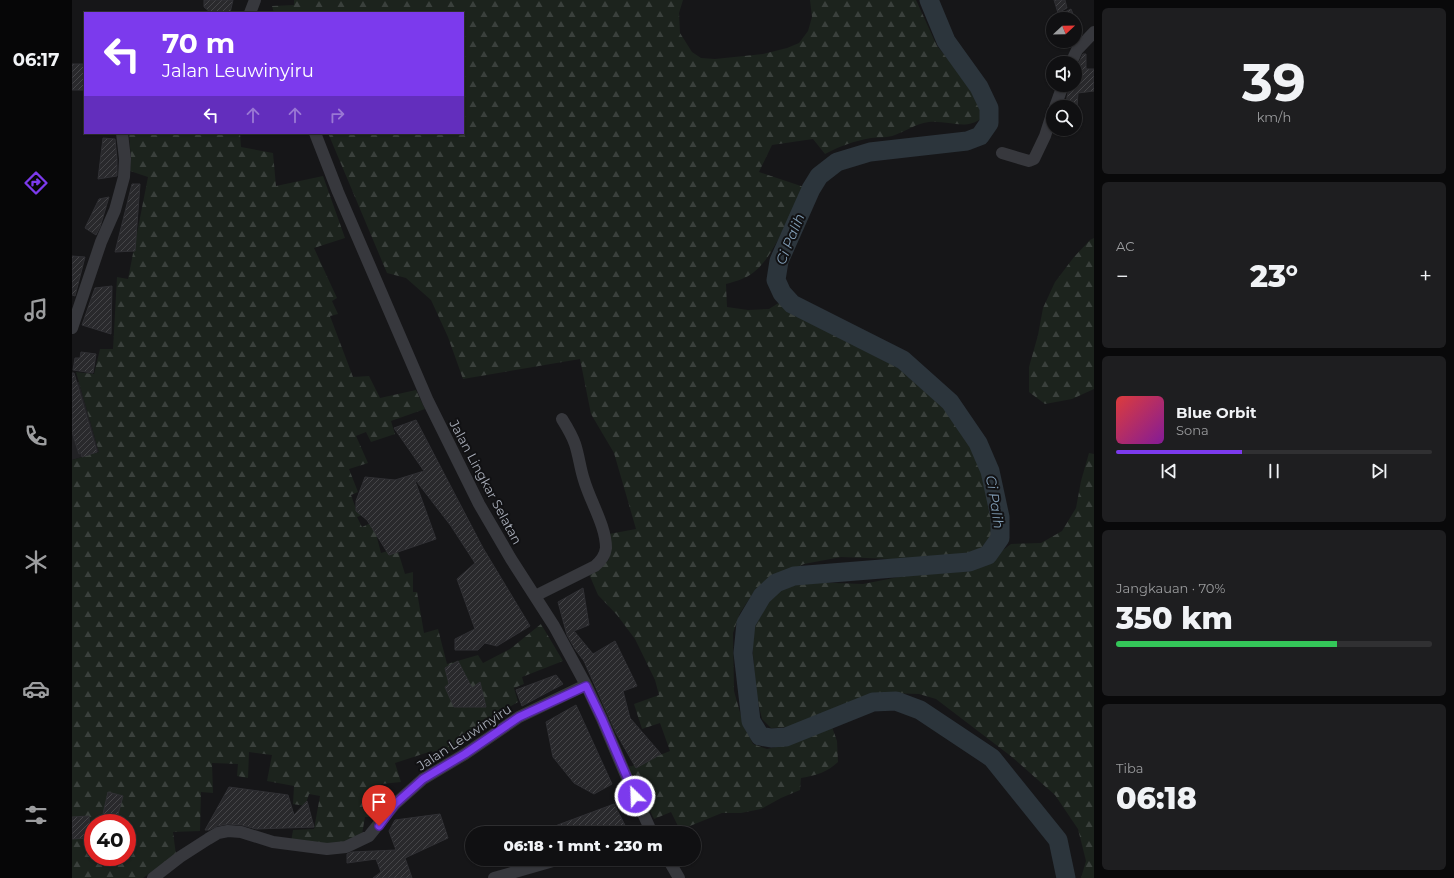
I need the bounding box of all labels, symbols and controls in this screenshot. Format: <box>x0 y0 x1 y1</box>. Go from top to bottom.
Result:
north arrow <box>1046 12 1082 48</box>
map controls <box>1046 12 1082 136</box>
text: 70 m <box>162 26 235 60</box>
icon: left <box>96 28 148 80</box>
text: 06:17 <box>13 49 59 71</box>
text: 39 <box>1242 51 1306 114</box>
button: sound <box>1046 56 1082 92</box>
text: Jalan Leuwinyiru <box>162 60 314 82</box>
button: search <box>1046 100 1082 136</box>
icon: left <box>200 104 222 126</box>
icon: ahead <box>242 104 264 126</box>
icon: ahead <box>284 104 306 126</box>
icon: right <box>326 104 348 126</box>
text: km/h <box>1257 109 1291 125</box>
icon: directions <box>22 169 50 197</box>
water label: Ci Palih <box>772 211 808 267</box>
text: AC <box>1116 238 1134 254</box>
text: 23° <box>1250 258 1298 295</box>
text: − <box>1116 263 1129 290</box>
text: + <box>1419 263 1432 290</box>
icon: music <box>22 296 50 324</box>
text: Blue Orbit <box>1176 403 1256 422</box>
street label: Jalan Lingkar Selatan <box>446 416 526 547</box>
icon: phone <box>22 422 50 450</box>
text: Sona <box>1176 422 1209 438</box>
icon: previous <box>1158 460 1180 482</box>
icon: pause <box>1263 460 1285 482</box>
icon: next <box>1368 460 1390 482</box>
water label: Ci Palih <box>982 474 1008 530</box>
icon: climate <box>22 548 50 576</box>
text: Jangkauan · 70% <box>1116 580 1225 596</box>
text: 350 km <box>1116 600 1233 637</box>
icon: car <box>22 675 50 703</box>
street label: Jalan Leuwinyiru <box>413 700 514 774</box>
text: Tiba <box>1116 760 1143 776</box>
position arrow <box>614 775 656 817</box>
text: 06:18 <box>1116 780 1197 817</box>
pin <box>362 785 396 826</box>
icon: arrive <box>368 791 390 813</box>
icon: filters <box>22 801 50 829</box>
speed limit sign: 40 <box>84 814 136 866</box>
text: 06:18 · 1 mnt · 230 m <box>503 836 663 855</box>

